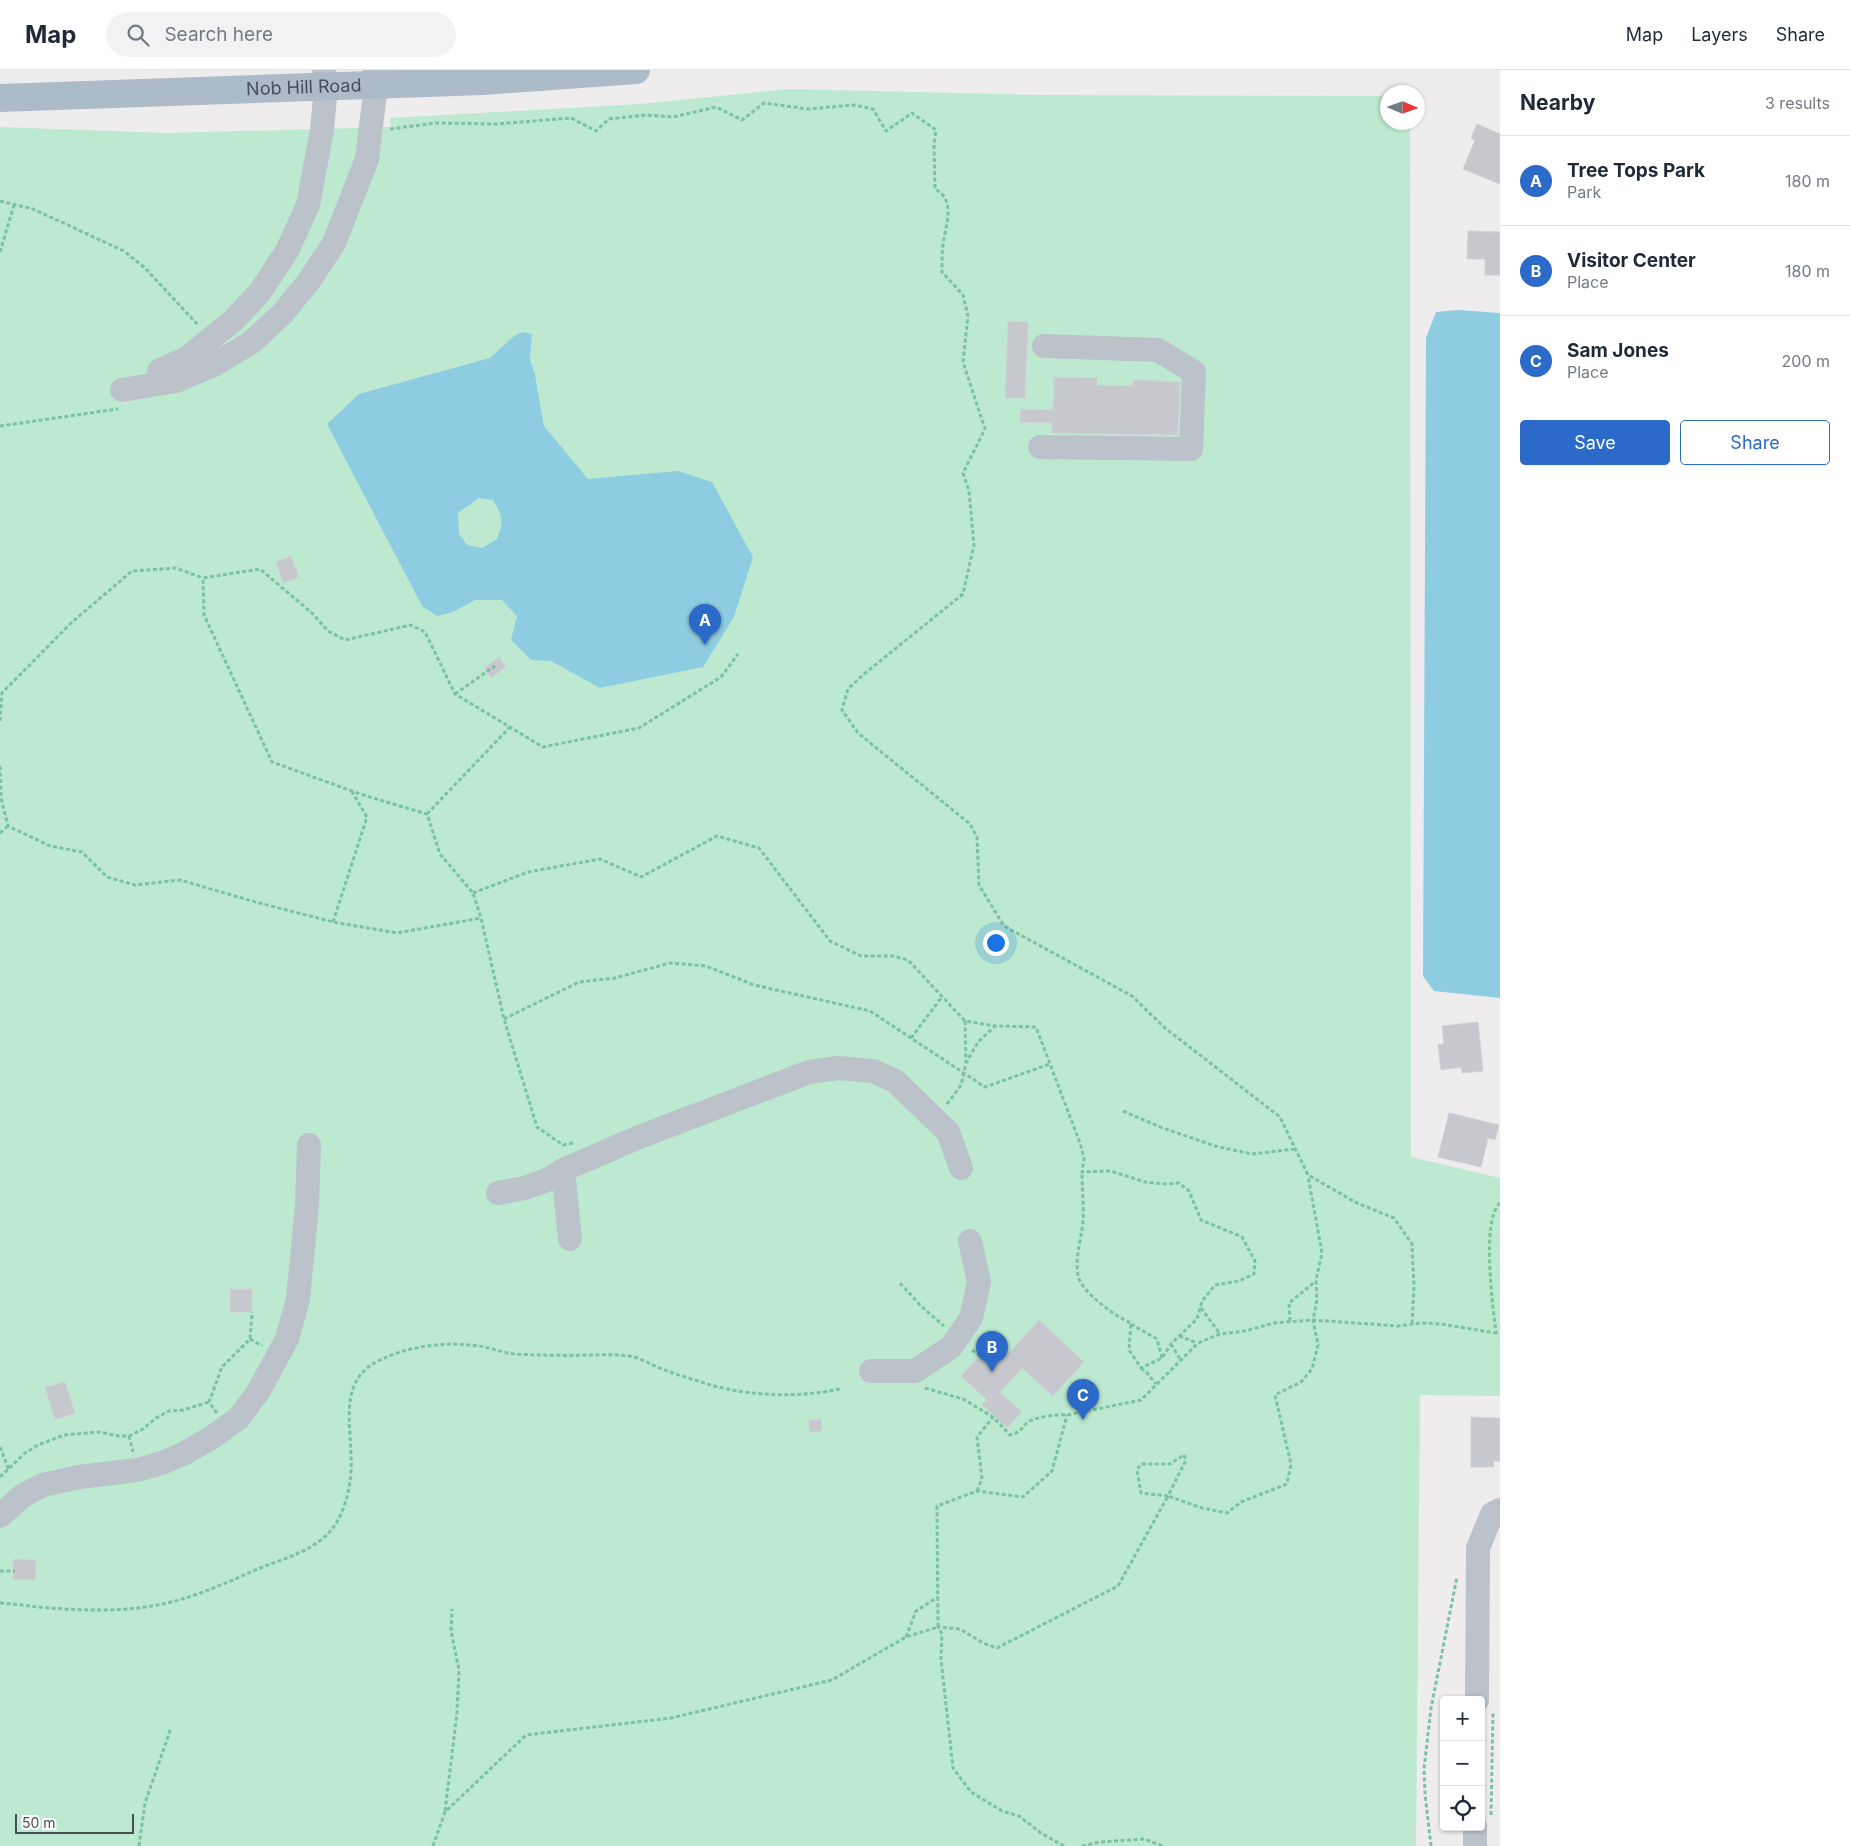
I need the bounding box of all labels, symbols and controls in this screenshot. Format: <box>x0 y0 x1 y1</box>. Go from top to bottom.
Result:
search box <box>106 12 456 57</box>
text: Map <box>25 20 76 49</box>
icon: search <box>124 21 152 49</box>
text: Search here <box>164 23 273 46</box>
text: Map <box>1626 24 1663 45</box>
text: Layers <box>1691 24 1748 45</box>
text: Share <box>1776 24 1825 45</box>
street label: Nob Hill Road <box>246 74 362 99</box>
north arrow <box>1380 85 1425 130</box>
text: Nearby <box>1520 90 1595 115</box>
text: 3 results <box>1765 93 1830 113</box>
text: Tree Tops Park <box>1567 159 1705 182</box>
text: A <box>1530 171 1542 191</box>
text: 180 m <box>1785 171 1830 191</box>
text: Park <box>1567 182 1601 202</box>
text: Visitor Center <box>1567 249 1696 272</box>
text: B <box>1531 261 1541 281</box>
text: 180 m <box>1785 261 1830 281</box>
text: Place <box>1567 272 1609 292</box>
text: Sam Jones <box>1567 339 1669 362</box>
text: C <box>1530 351 1542 371</box>
text: 200 m <box>1782 351 1830 371</box>
text: Place <box>1567 362 1609 382</box>
button: Save <box>1520 420 1670 465</box>
button: Share <box>1680 420 1830 465</box>
pin: A <box>689 604 721 645</box>
your location <box>983 930 1009 956</box>
pin: B <box>976 1331 1008 1372</box>
pin: C <box>1067 1379 1099 1420</box>
map controls <box>1440 1696 1485 1831</box>
button: + <box>1440 1696 1485 1741</box>
button: − <box>1440 1741 1485 1786</box>
button: locate <box>1440 1786 1485 1831</box>
scale bar <box>15 1811 134 1834</box>
text: 50 m <box>22 1814 56 1831</box>

